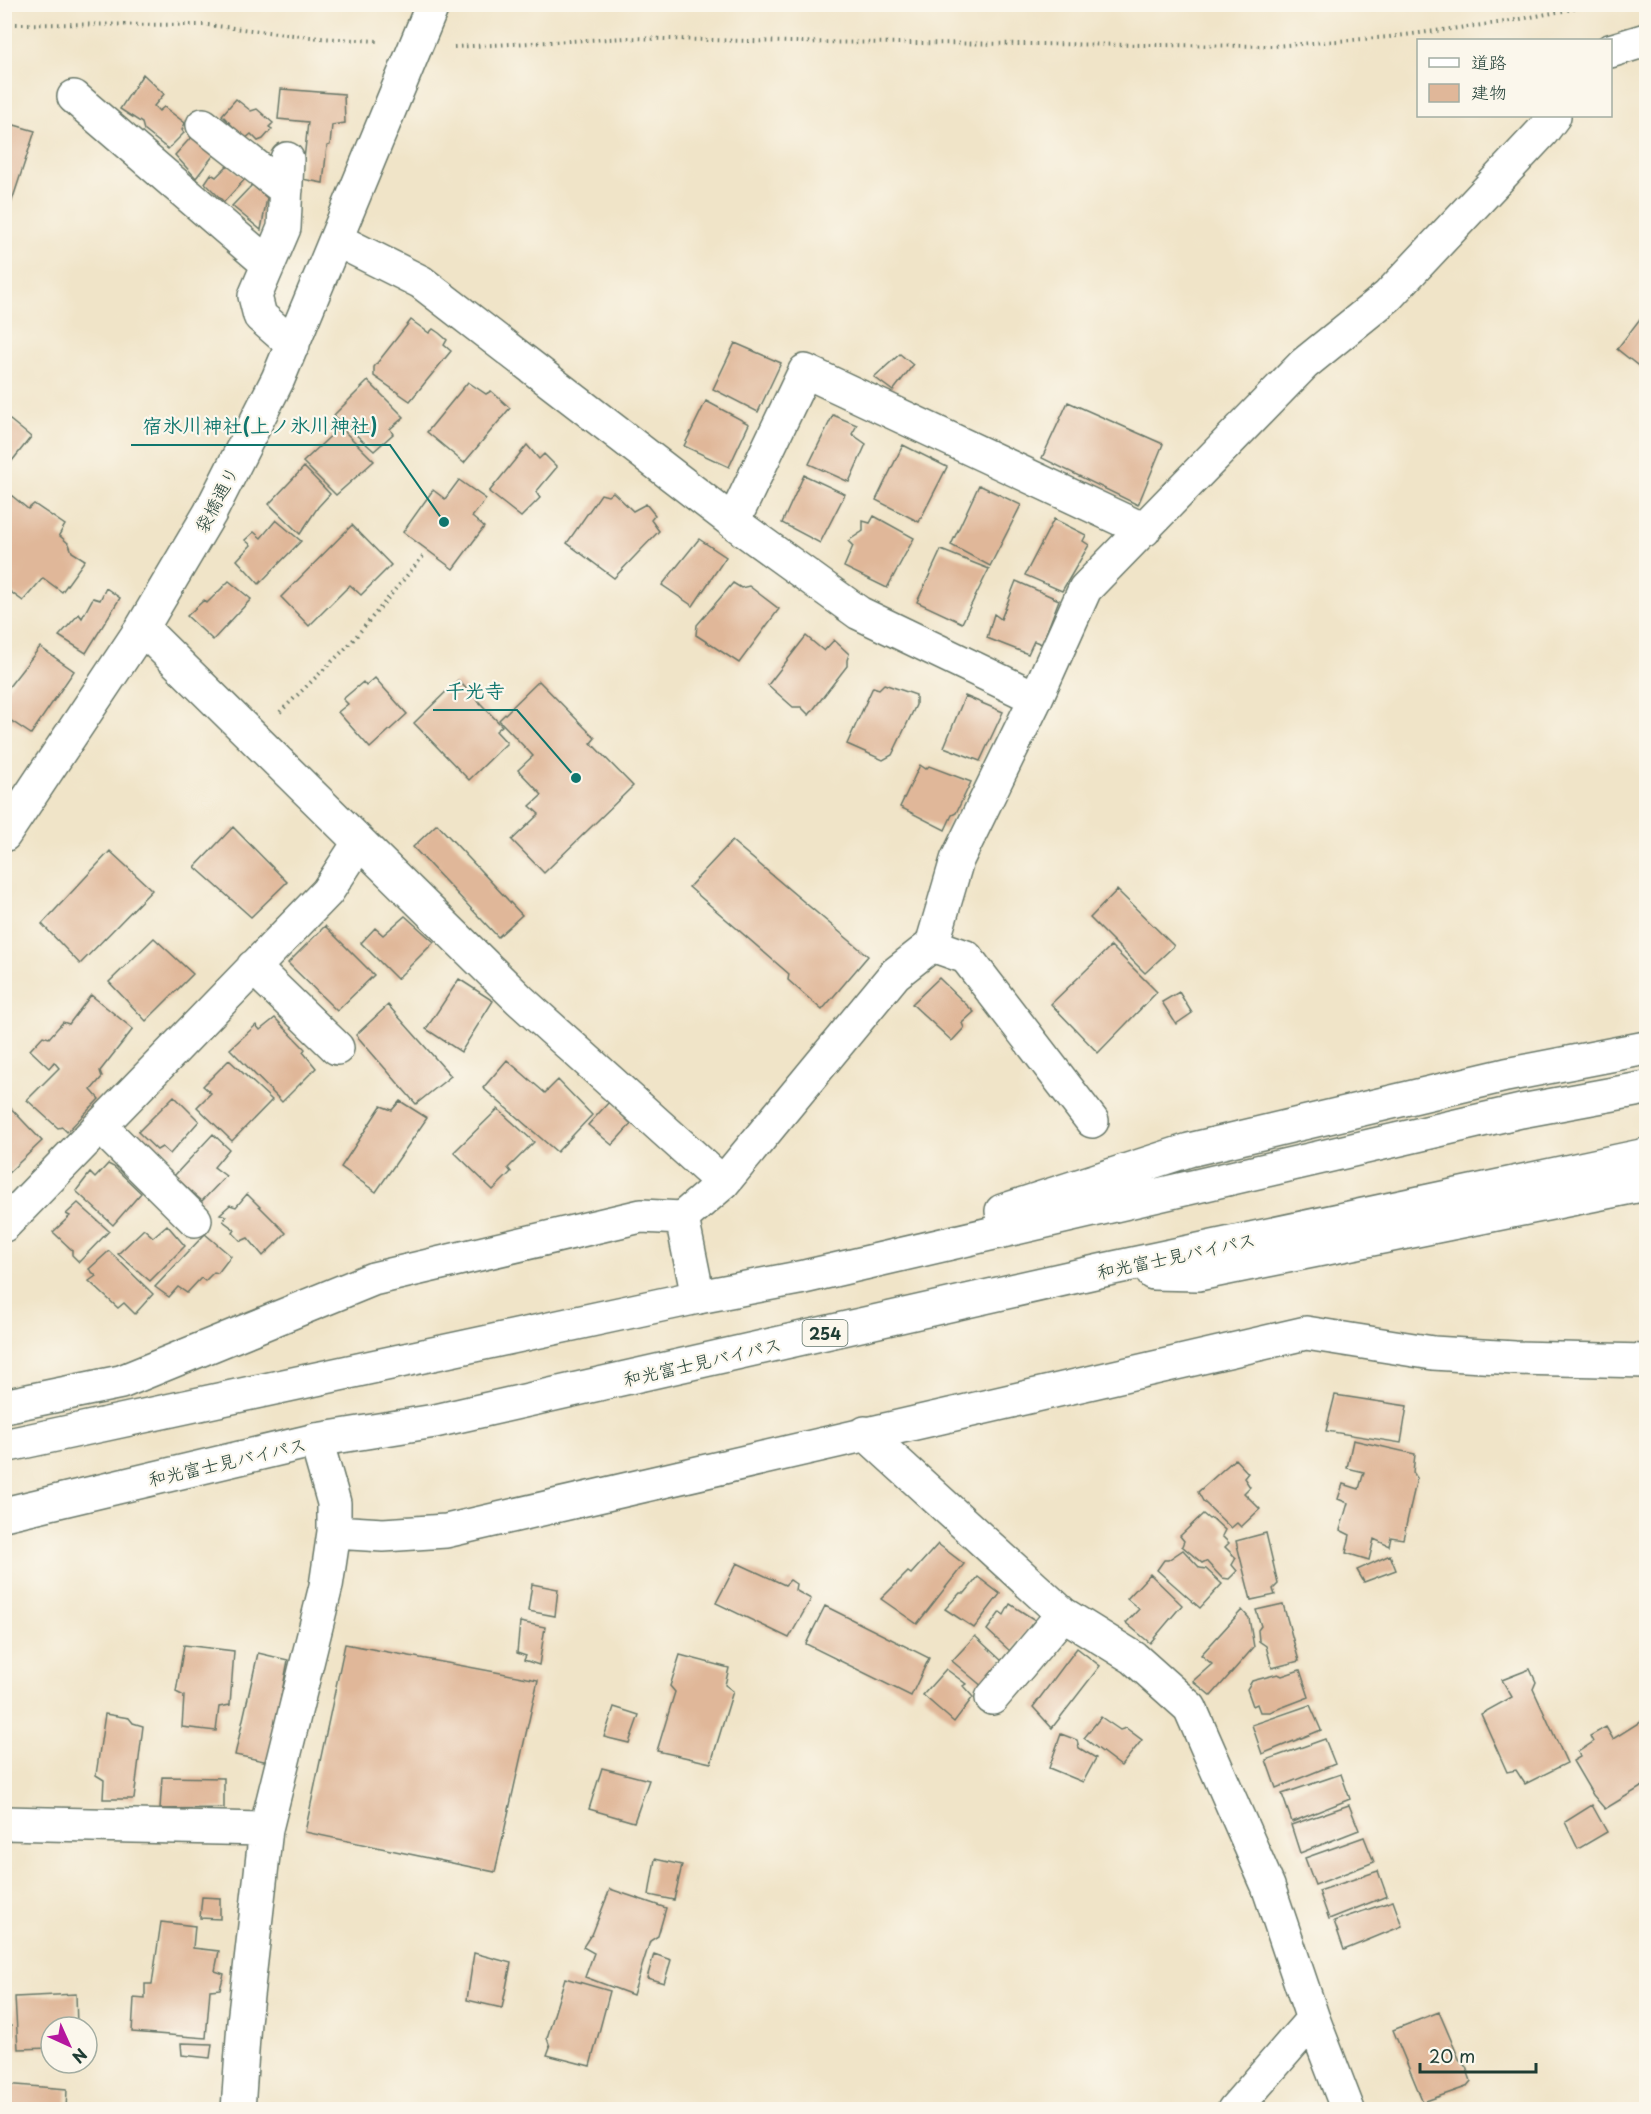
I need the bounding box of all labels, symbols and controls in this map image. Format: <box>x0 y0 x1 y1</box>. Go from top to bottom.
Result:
legend <box>1417 39 1612 117</box>
text: 道路 <box>1471 48 1507 75</box>
text: 建物 <box>1471 78 1507 105</box>
callout: 宿氷川神社(上ノ氷川神社) <box>131 407 390 445</box>
text: 宿氷川神社(上ノ氷川神社) <box>142 410 378 440</box>
street label: 袋橋通り <box>187 461 245 537</box>
callout: 千光寺 <box>433 672 517 710</box>
text: 千光寺 <box>445 675 505 705</box>
street label: 和光富士見バイパス <box>1094 1225 1258 1285</box>
road number: 254 <box>802 1320 848 1346</box>
street label: 和光富士見バイパス <box>620 1330 784 1392</box>
street label: 和光富士見バイパス <box>145 1430 309 1492</box>
north arrow <box>39 2015 99 2075</box>
scale bar <box>1420 2036 1536 2074</box>
text: 20 m <box>1429 2042 1475 2069</box>
text: N <box>67 2043 93 2069</box>

